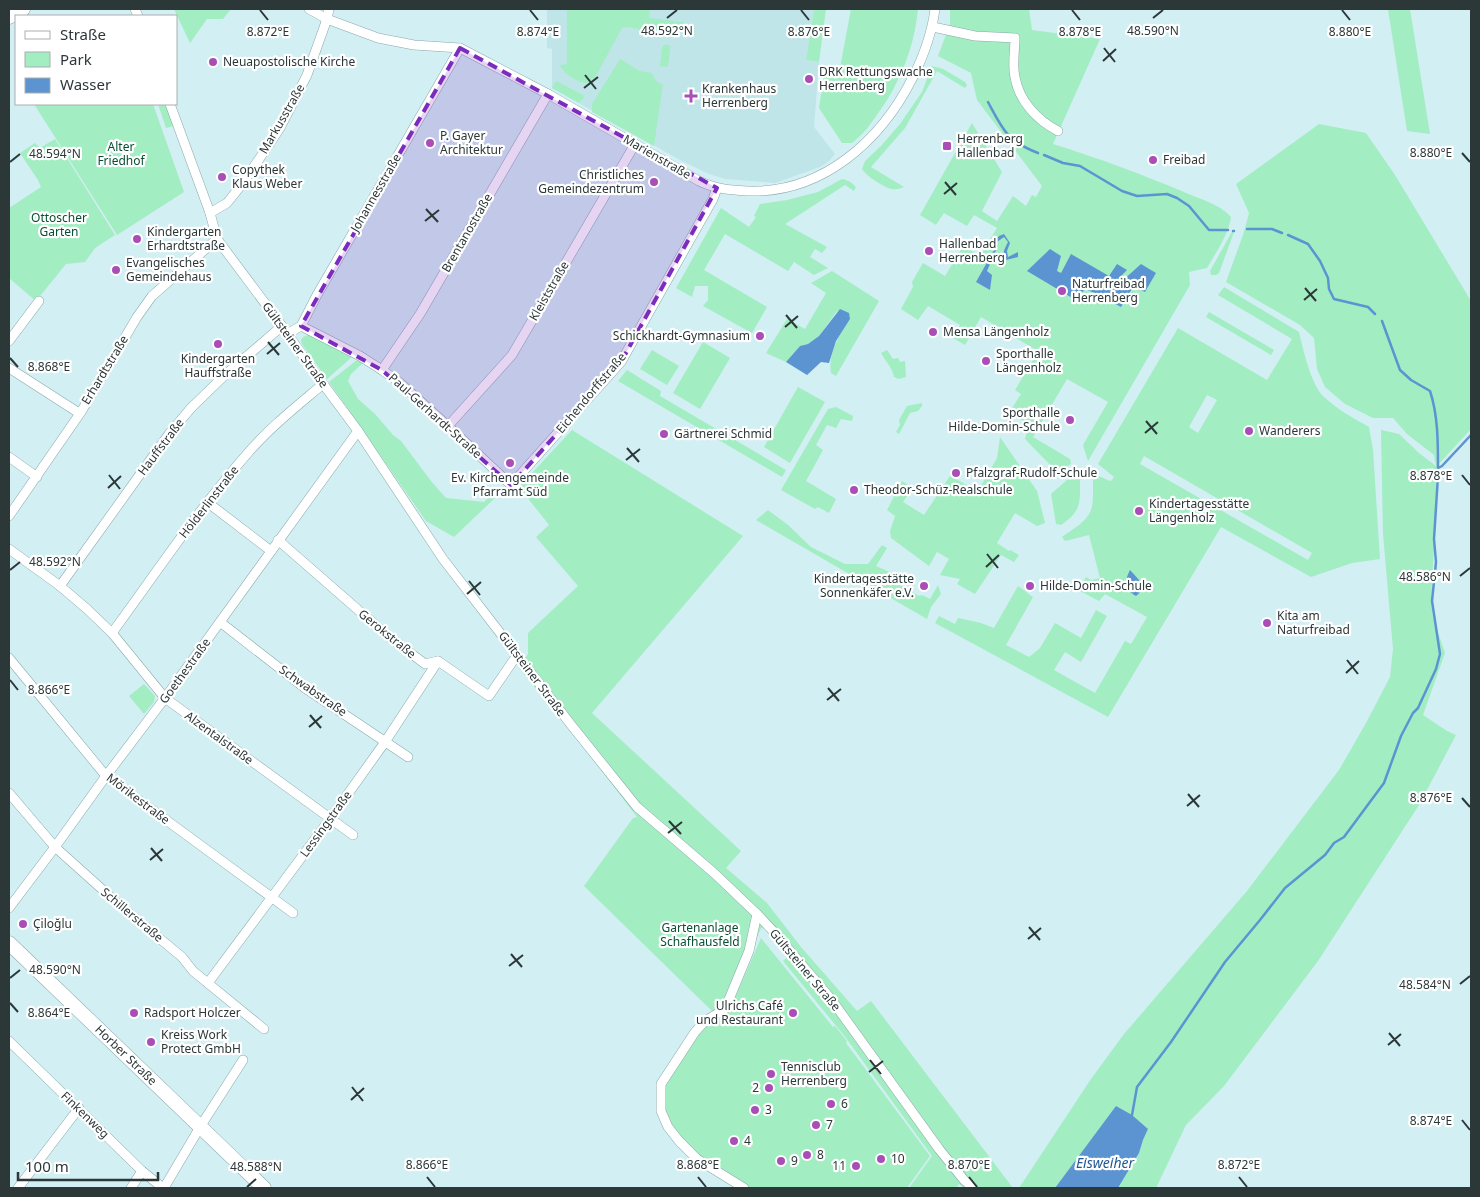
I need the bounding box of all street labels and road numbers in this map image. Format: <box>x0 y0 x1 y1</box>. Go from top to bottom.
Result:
street label: Markusstraße <box>255 81 309 157</box>
street label: Marienstraße <box>620 130 694 183</box>
street label: Johannesstraße <box>346 150 405 236</box>
street label: Brentanostraße <box>437 190 496 275</box>
street label: Kleiststraße <box>525 258 573 324</box>
street label: Gültsteiner Straße <box>258 298 333 391</box>
street label: Erhardtstraße <box>77 332 132 408</box>
street label: Eichendorffstraße <box>552 348 630 437</box>
street label: Paul-Gerhardt-Straße <box>385 369 486 462</box>
street label: Hauffstraße <box>134 415 188 479</box>
street label: Hölderlinstraße <box>175 462 242 542</box>
street label: Gerokstraße <box>355 605 420 662</box>
street label: Gültsteiner Straße <box>495 628 570 720</box>
street label: Goethestraße <box>155 634 214 707</box>
street label: Schwabstraße <box>276 661 351 720</box>
street label: Alzentalstraße <box>182 707 257 768</box>
street label: Mörikestraße <box>103 769 174 828</box>
street label: Lessingstraße <box>296 787 356 860</box>
street label: Schillerstraße <box>97 883 167 946</box>
street label: Gültsteiner Straße <box>766 925 845 1015</box>
street label: Horber Straße <box>91 1021 161 1089</box>
street label: Finkenweg <box>58 1087 113 1142</box>

